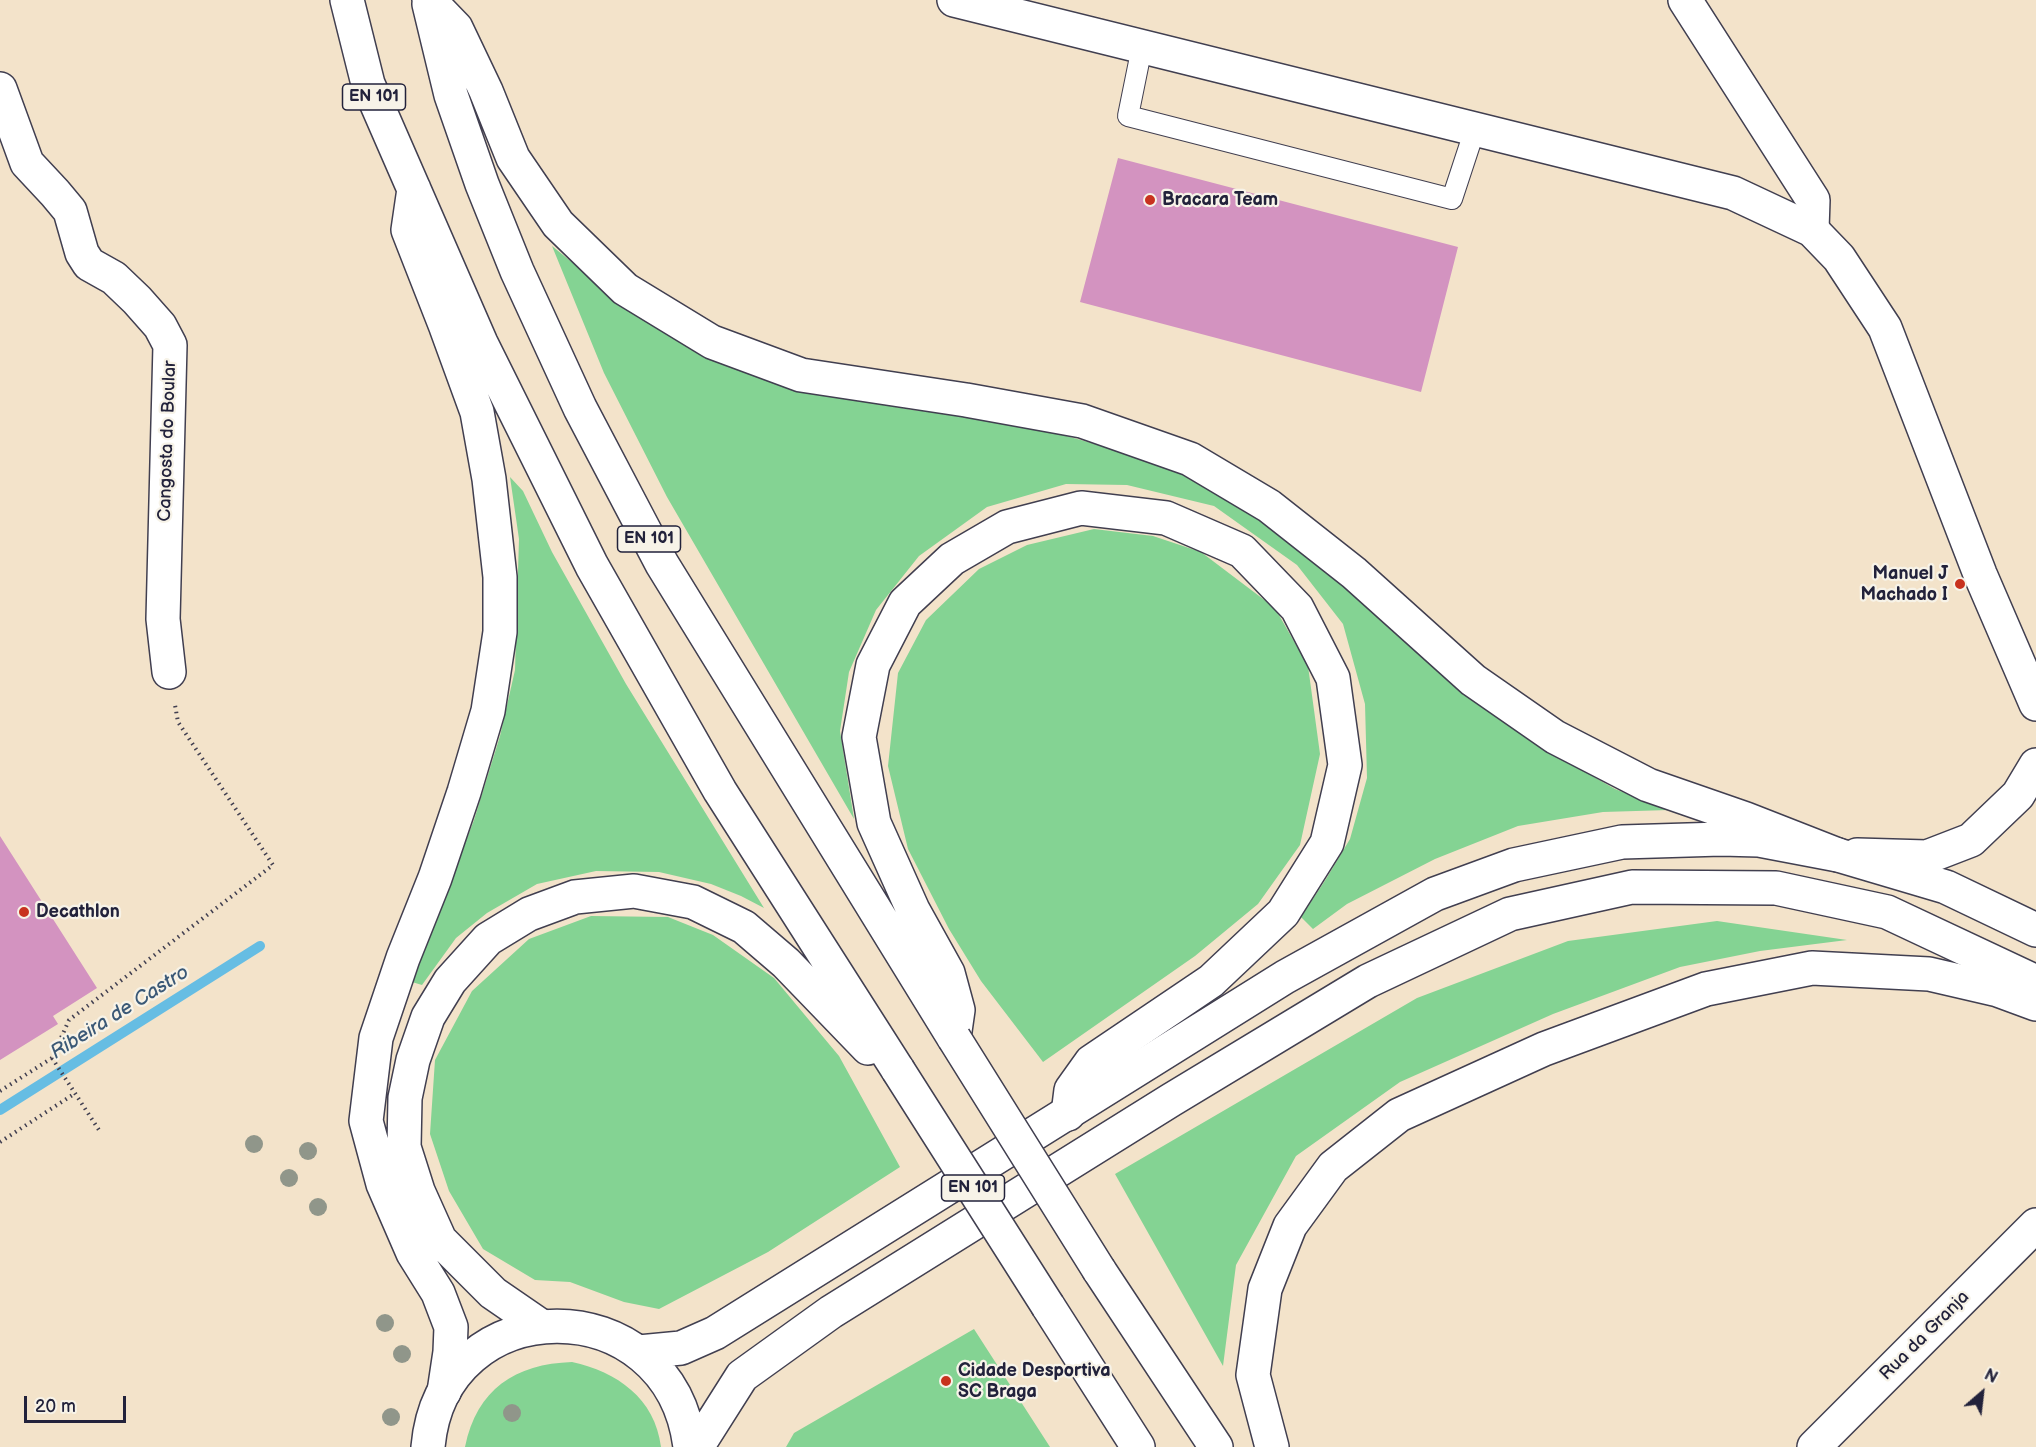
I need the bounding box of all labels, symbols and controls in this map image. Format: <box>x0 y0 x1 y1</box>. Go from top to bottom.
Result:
road number: EN 101 <box>342 84 406 110</box>
place label: Bracara Team <box>1162 189 1278 211</box>
marker: Bracara Team <box>1143 193 1157 207</box>
street label: Cangosta do Boular <box>154 360 182 522</box>
road number: EN 101 <box>618 526 680 552</box>
place label: Manuel J Machado I <box>1860 563 1948 606</box>
marker: Manuel J Machado I <box>1953 577 1967 591</box>
place label: Decathlon <box>36 901 120 923</box>
marker: Decathlon <box>17 905 31 919</box>
water label: Ribeira de Castro <box>46 961 194 1065</box>
road number: EN 101 <box>942 1175 1004 1201</box>
street label: Rua da Granja <box>1876 1287 1974 1385</box>
place label: Cidade Desportiva SC Braga <box>958 1360 1111 1402</box>
north arrow <box>1952 1363 2012 1423</box>
text: N <box>1981 1365 2000 1388</box>
marker: Cidade Desportiva SC Braga <box>939 1374 953 1388</box>
scale bar <box>27 1384 129 1422</box>
text: 20 m <box>35 1396 76 1417</box>

